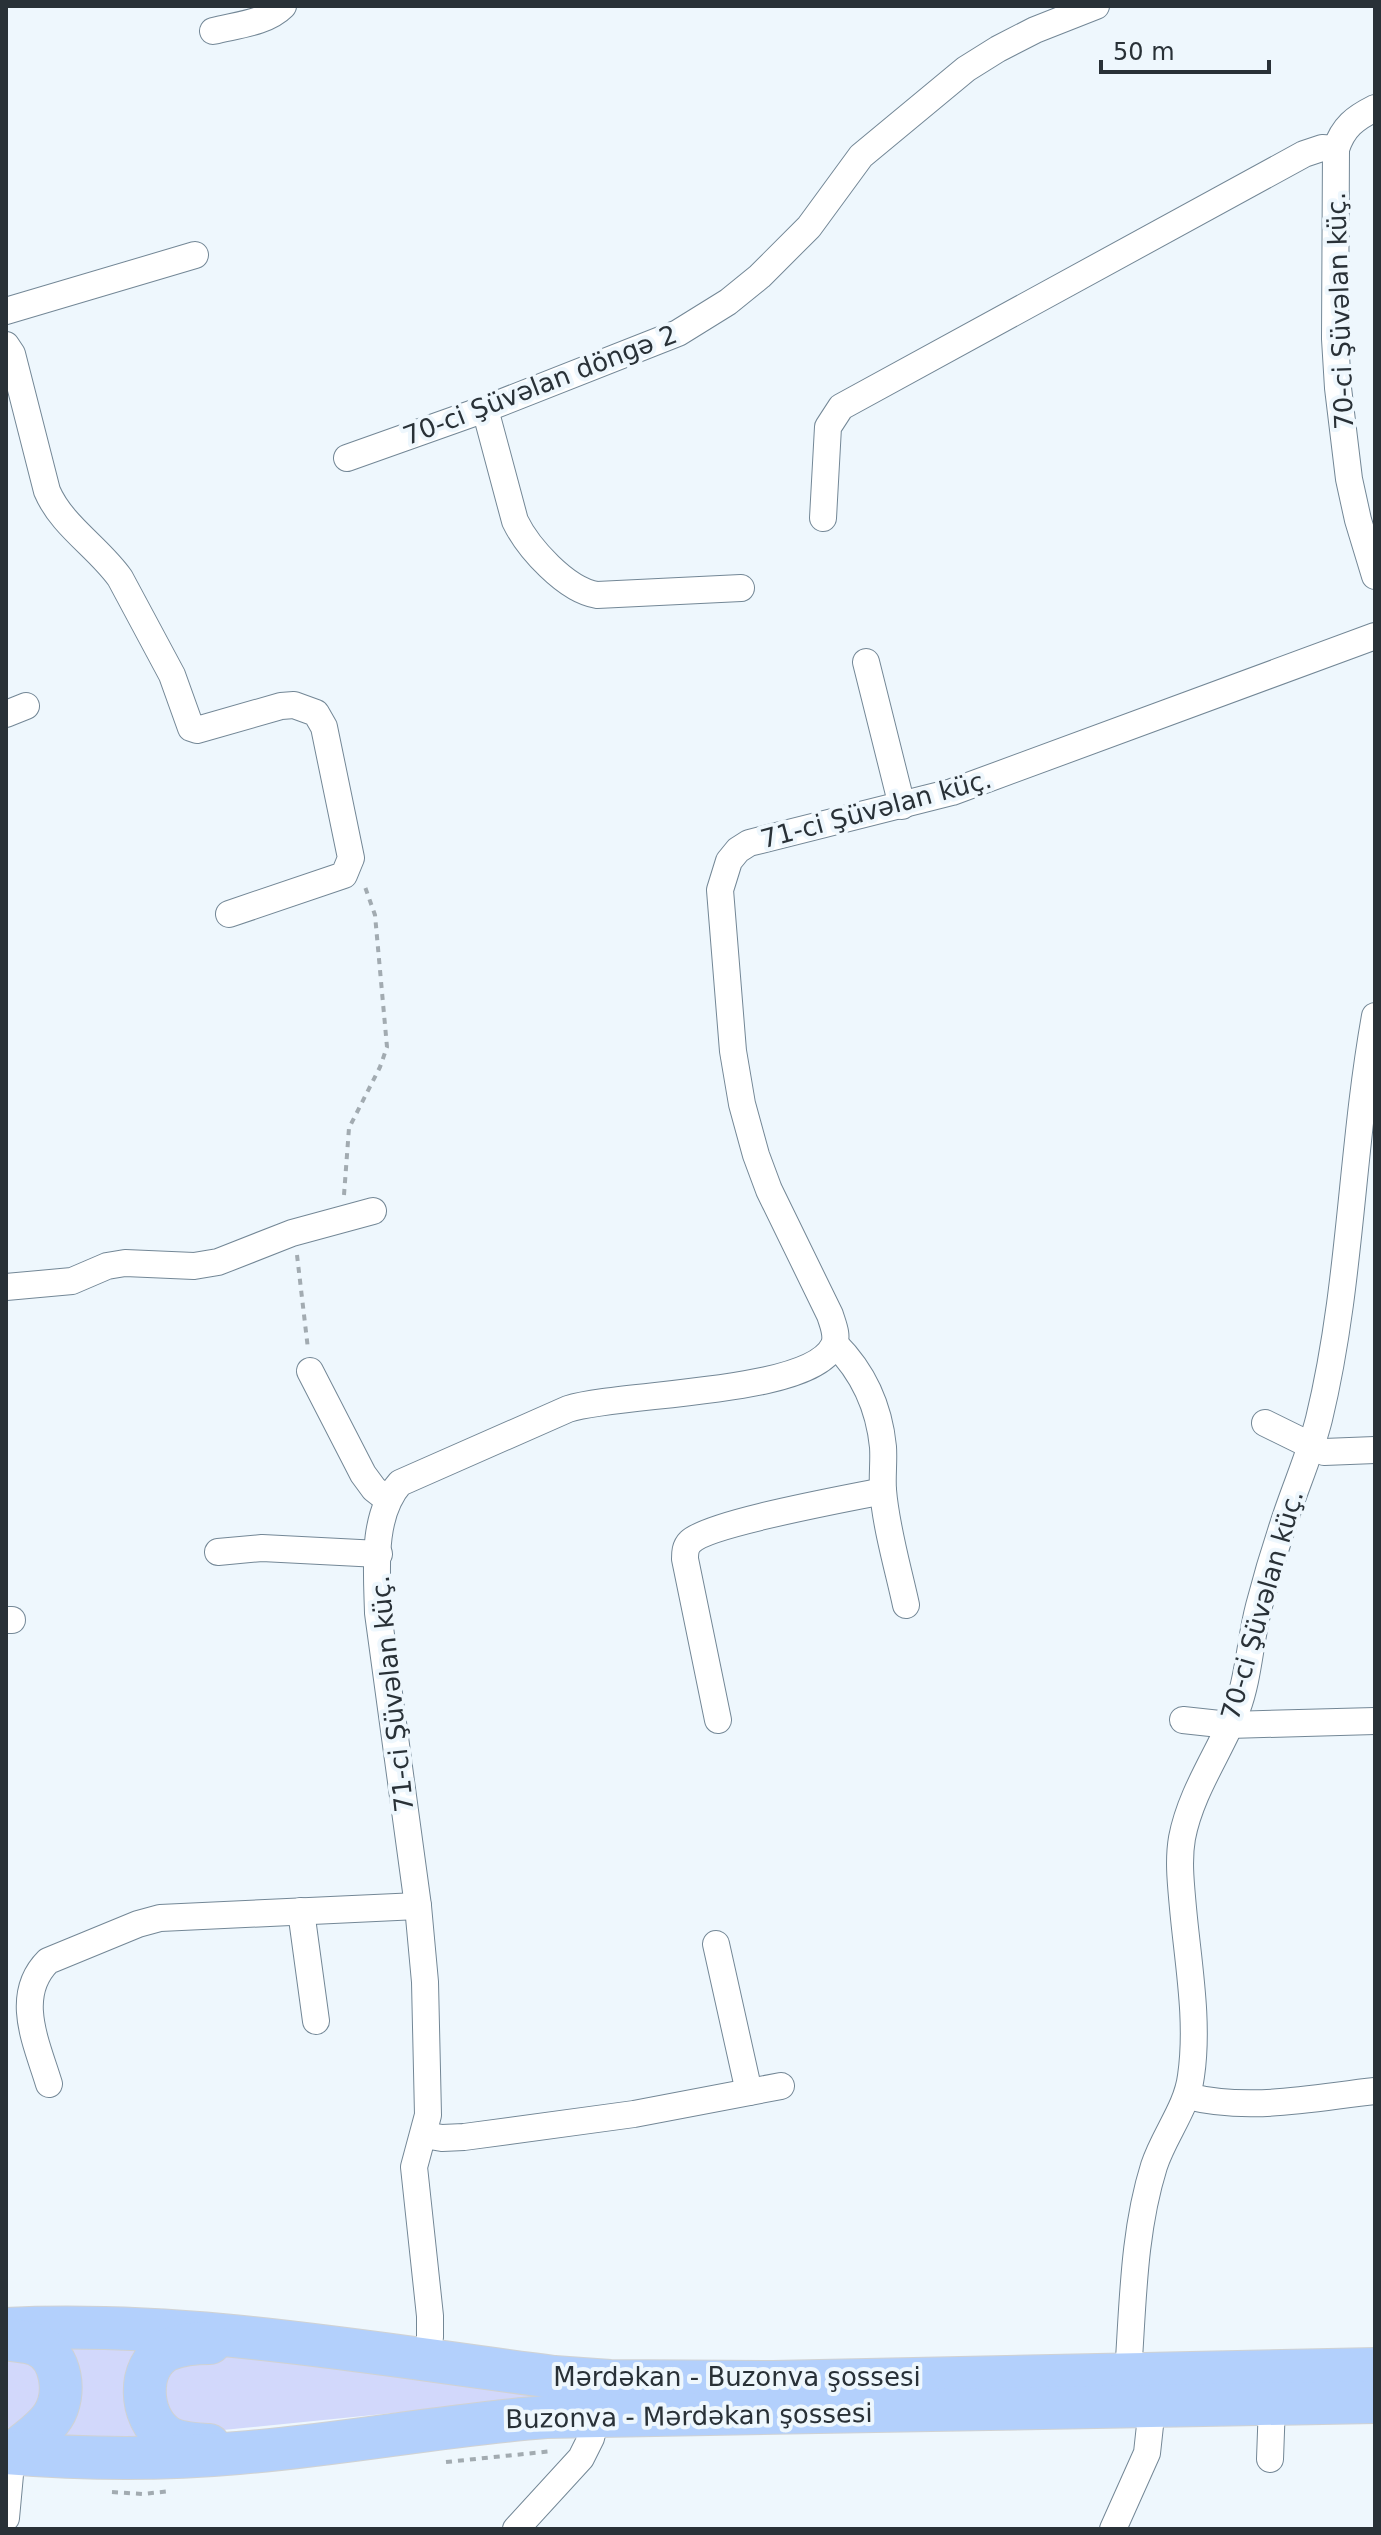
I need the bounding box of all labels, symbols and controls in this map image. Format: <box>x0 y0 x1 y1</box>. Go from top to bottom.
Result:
scale bar <box>1101 24 1269 74</box>
text: 50 m <box>1113 38 1175 66</box>
street label: 70-ci Şüvəlan küç. <box>1321 192 1359 430</box>
street label: 70-ci Şüvəlan döngə 2 <box>399 319 681 451</box>
street label: 71-ci Şüvəlan küç. <box>757 764 995 854</box>
street label: 70-ci Şüvəlan küç. <box>1215 1487 1309 1723</box>
street label: 71-ci Şüvəlan küç. <box>365 1574 419 1814</box>
street label: Mərdəkan - Buzonva şossesi <box>553 2362 921 2392</box>
street label: Buzonva - Mərdəkan şossesi <box>505 2398 873 2434</box>

